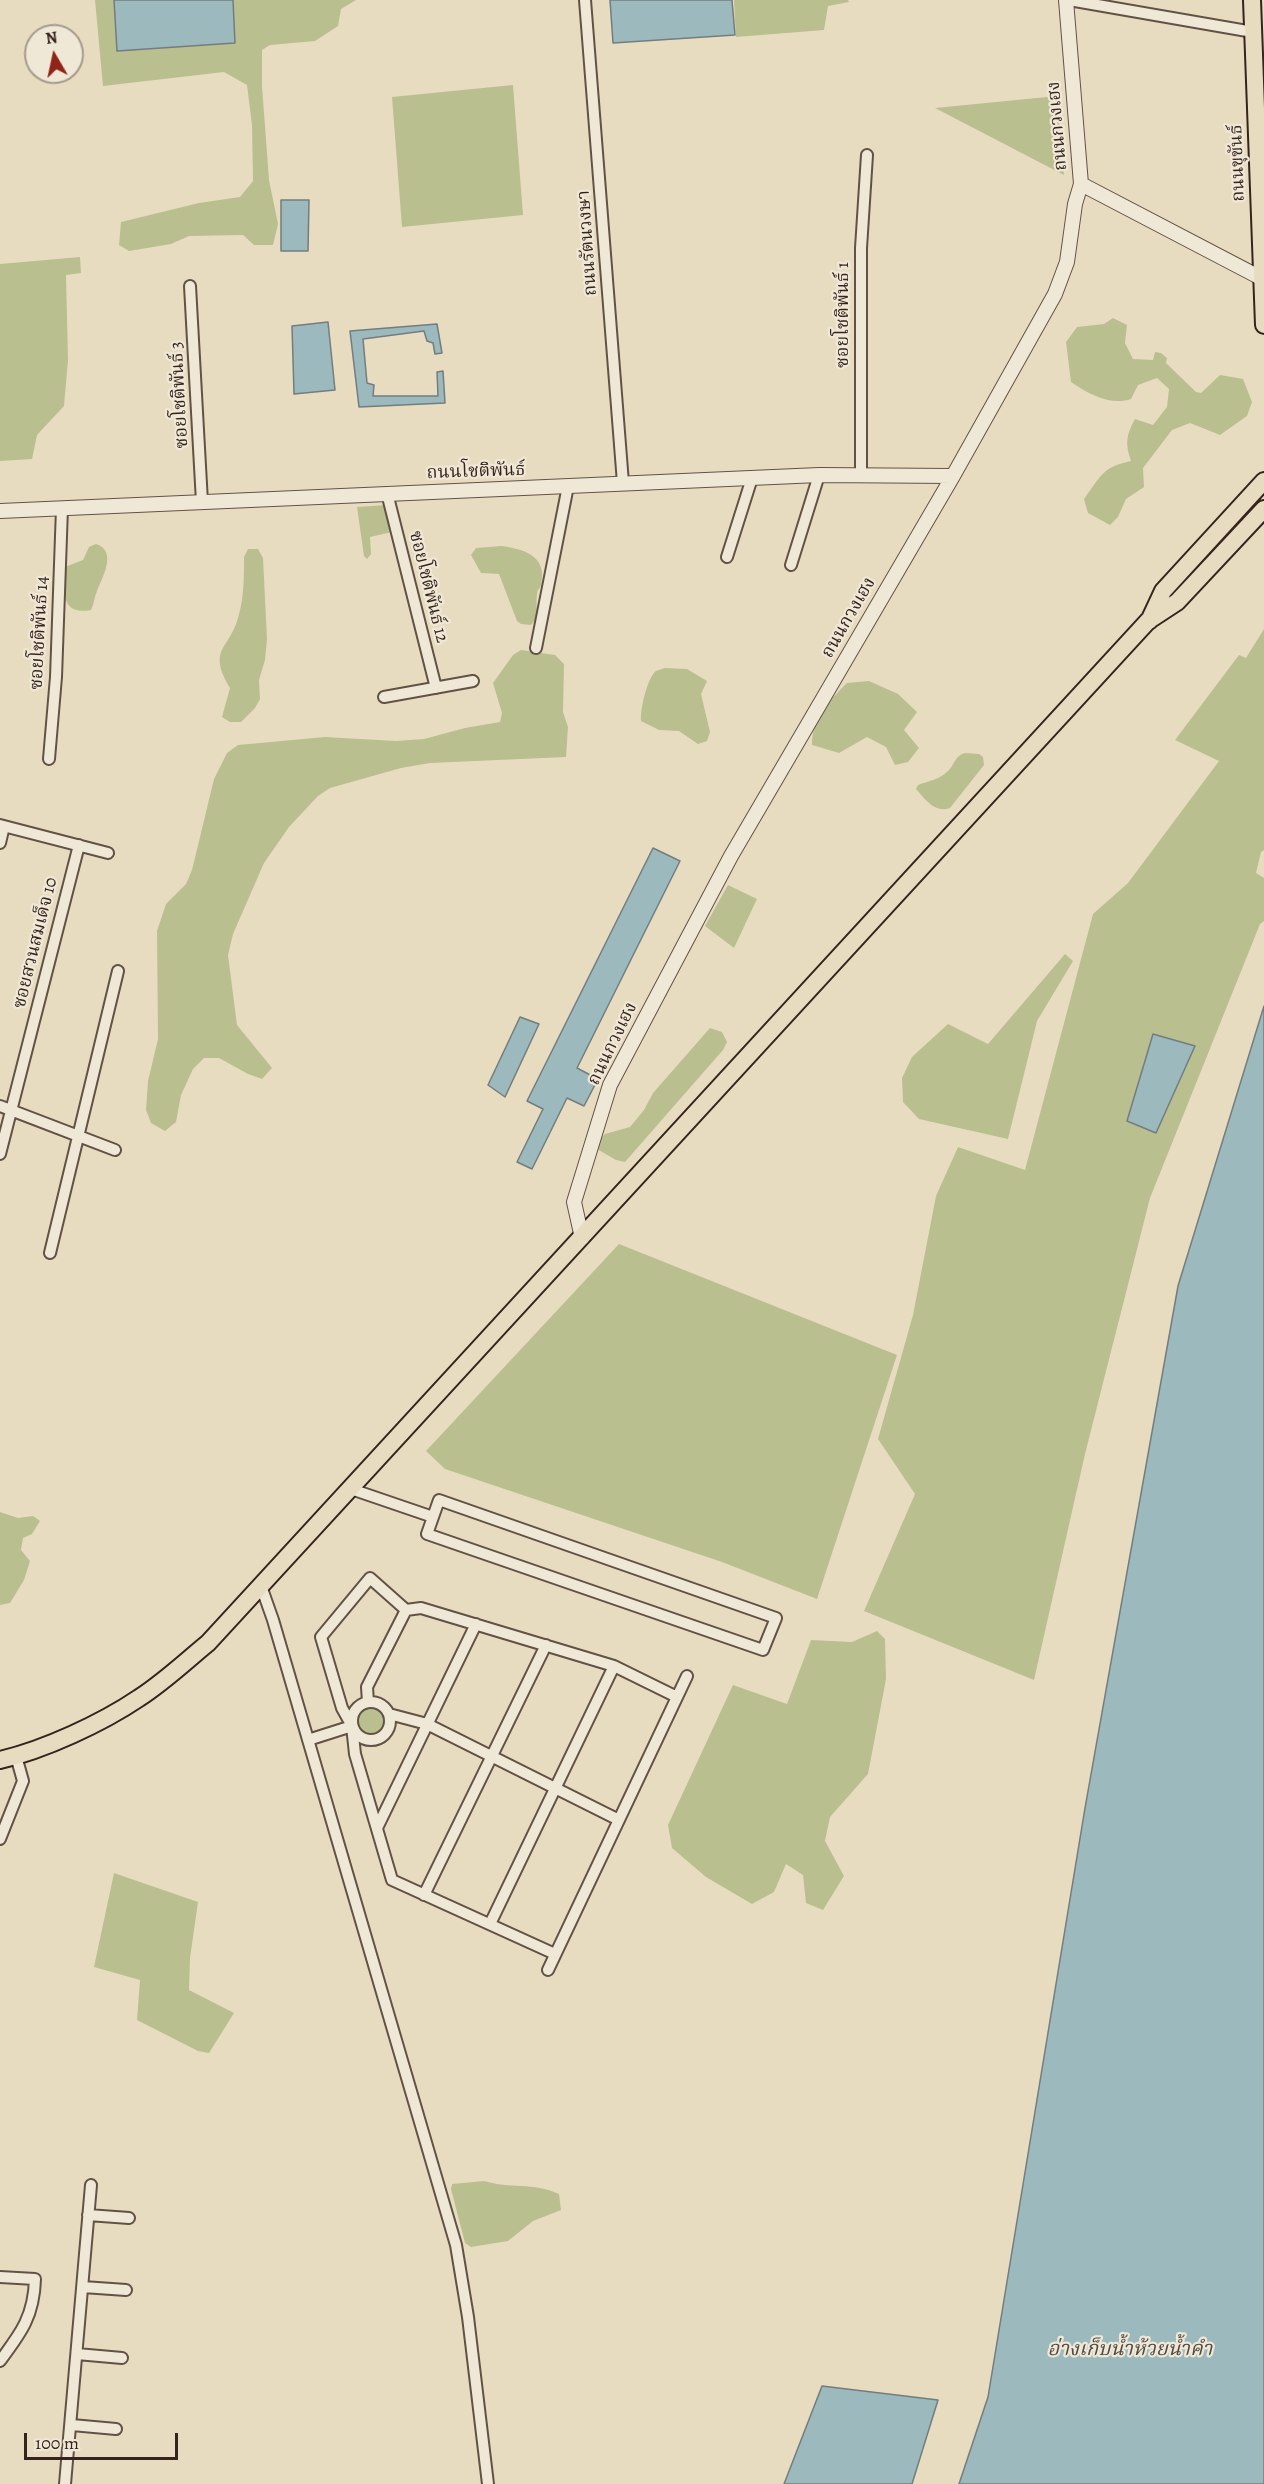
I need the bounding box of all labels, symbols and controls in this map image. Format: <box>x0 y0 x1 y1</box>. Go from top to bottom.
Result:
north arrow <box>24 24 84 84</box>
text: N <box>44 26 59 50</box>
street label: ถนนกวงเฮง <box>1043 80 1073 172</box>
street label: ถนนขุขันธ์ <box>1226 124 1250 202</box>
street label: ถนนรัตนวงษา <box>574 189 602 297</box>
street label: ซอยโชติพันธ์ 1 <box>833 262 855 368</box>
street label: ซอยโชติพันธ์ 3 <box>166 341 194 449</box>
street label: ถนนโชติพันธ์ <box>426 459 526 485</box>
street label: ซอยโชติพันธ์ 12 <box>404 529 452 645</box>
street label: ถนนกวงเฮง <box>817 574 881 662</box>
street label: ซอยโชติพันธ์ 14 <box>26 576 54 690</box>
street label: ซอยสวนสมเด็จ 10 <box>9 875 63 1011</box>
street label: ถนนกวงเฮง <box>584 999 642 1089</box>
water label: อ่างเก็บน้ำห้วยน้ำคำ <box>1048 2338 1212 2362</box>
scale bar <box>27 2421 182 2459</box>
text: 100 m <box>35 2431 79 2455</box>

